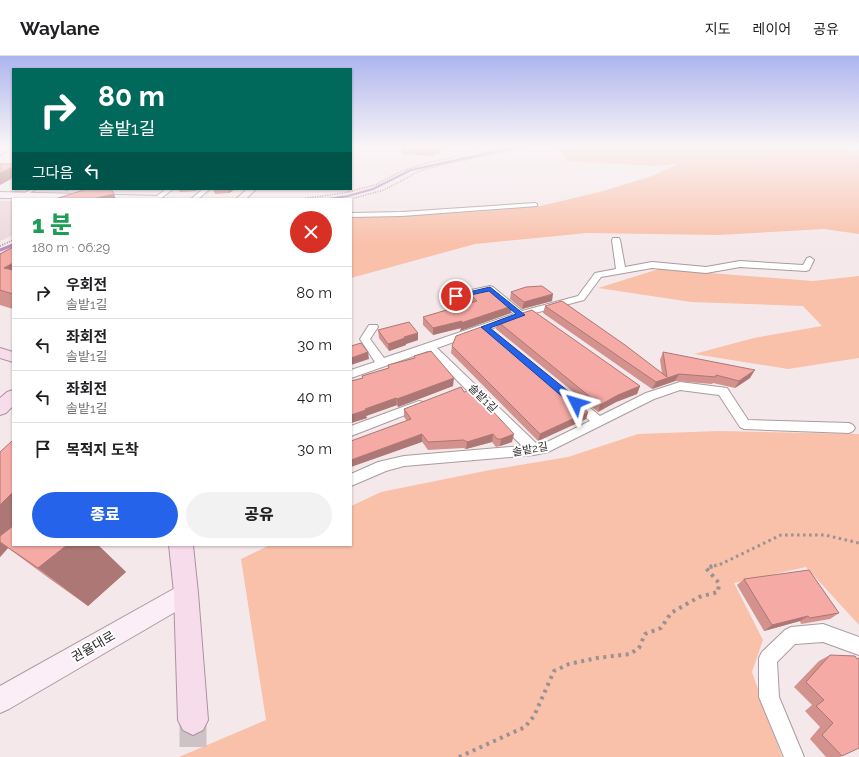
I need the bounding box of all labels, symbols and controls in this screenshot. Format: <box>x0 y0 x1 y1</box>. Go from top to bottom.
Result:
text: Waylane <box>20 17 100 39</box>
text: 지도 <box>705 21 731 37</box>
text: 레이어 <box>753 21 791 37</box>
text: 공유 <box>813 21 839 37</box>
text: 80 m <box>98 80 165 113</box>
icon: right <box>32 84 84 136</box>
text: 솔밭1길 <box>98 118 155 139</box>
icon: left <box>81 160 103 182</box>
text: 그다음 <box>32 164 73 182</box>
text: 1 분 <box>32 210 72 239</box>
button: close <box>290 211 332 253</box>
text: 180 m · 06:29 <box>32 240 110 255</box>
text: 우회전 <box>66 276 107 294</box>
pin <box>439 279 473 313</box>
icon: right <box>32 282 54 304</box>
text: 80 m <box>296 284 332 302</box>
icon: arrive <box>445 285 467 307</box>
text: 솔밭1길 <box>66 297 107 312</box>
text: 좌회전 <box>66 328 107 346</box>
icon: left <box>32 334 54 356</box>
text: 30 m <box>297 336 332 354</box>
text: 솔밭1길 <box>66 349 107 364</box>
text: 좌회전 <box>66 380 107 398</box>
street label: 솔밭1길 <box>466 381 500 415</box>
position arrow <box>555 382 597 424</box>
icon: left <box>32 386 54 408</box>
text: 40 m <box>297 388 332 406</box>
text: 솔밭1길 <box>66 401 107 416</box>
icon: arrive <box>32 438 54 460</box>
text: 30 m <box>297 440 332 458</box>
street label: 솔밭2길 <box>511 440 549 459</box>
text: 목적지 도착 <box>66 441 139 459</box>
button: 종료 <box>32 492 178 538</box>
button: 공유 <box>186 492 332 538</box>
street label: 권율대로 <box>69 628 118 665</box>

